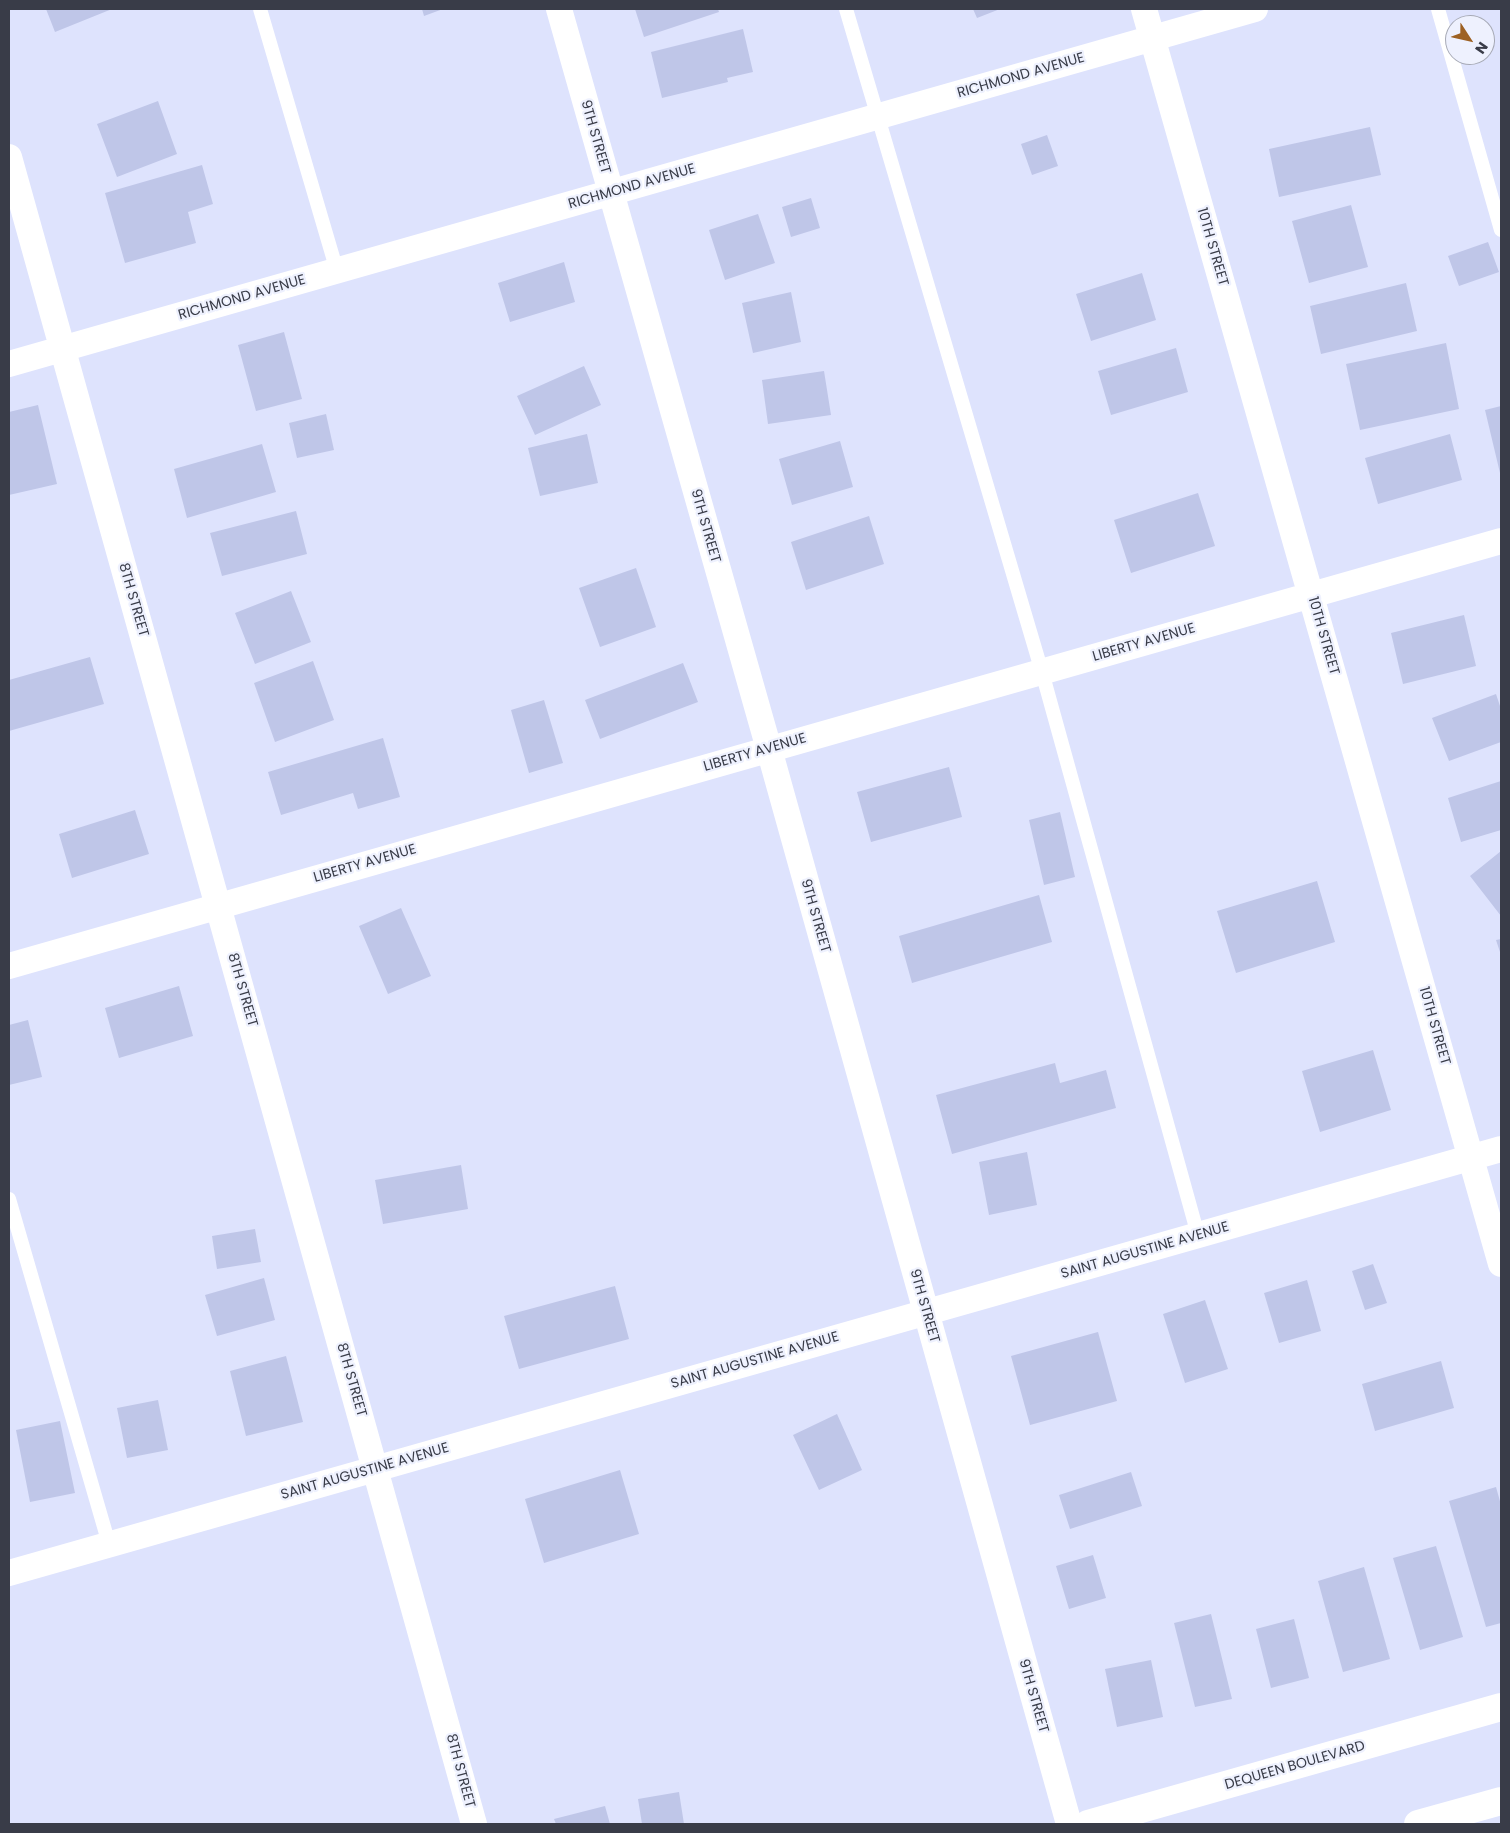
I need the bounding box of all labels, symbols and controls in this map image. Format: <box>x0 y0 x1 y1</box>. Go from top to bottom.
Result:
north arrow <box>1445 15 1495 65</box>
text: N <box>1470 38 1493 58</box>
street label: RICHMOND AVENUE <box>955 50 1087 102</box>
street label: 9TH STREET <box>576 98 614 176</box>
street label: RICHMOND AVENUE <box>566 161 698 213</box>
street label: 10TH STREET <box>1193 206 1231 288</box>
street label: RICHMOND AVENUE <box>176 272 308 324</box>
street label: 9TH STREET <box>686 487 724 565</box>
street label: 8TH STREET <box>114 561 152 639</box>
street label: 10TH STREET <box>1304 595 1342 677</box>
street label: LIBERTY AVENUE <box>1091 620 1197 666</box>
street label: LIBERTY AVENUE <box>702 730 808 776</box>
street label: LIBERTY AVENUE <box>312 841 418 887</box>
street label: 9TH STREET <box>796 877 834 955</box>
street label: 8TH STREET <box>223 951 261 1029</box>
street label: 10TH STREET <box>1415 985 1453 1067</box>
street label: SAINT AUGUSTINE AVENUE <box>1059 1219 1231 1283</box>
street label: 9TH STREET <box>905 1267 943 1345</box>
street label: SAINT AUGUSTINE AVENUE <box>669 1329 841 1393</box>
street label: 8TH STREET <box>332 1341 370 1419</box>
street label: SAINT AUGUSTINE AVENUE <box>279 1440 451 1504</box>
street label: 9TH STREET <box>1014 1657 1052 1735</box>
street label: 8TH STREET <box>442 1732 478 1810</box>
street label: DEQUEEN BOULEVARD <box>1223 1738 1367 1794</box>

